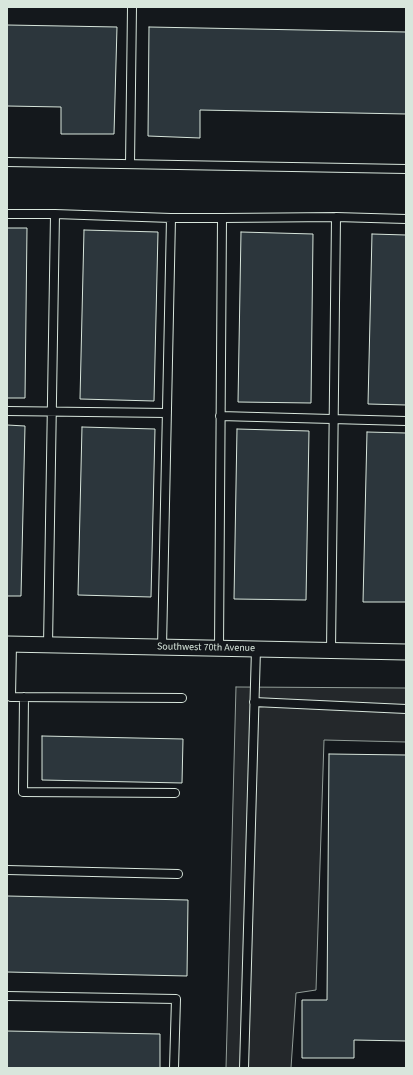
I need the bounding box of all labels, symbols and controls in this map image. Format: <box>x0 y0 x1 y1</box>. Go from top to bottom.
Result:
street label: Southwest 70th Avenue <box>157 641 255 655</box>

